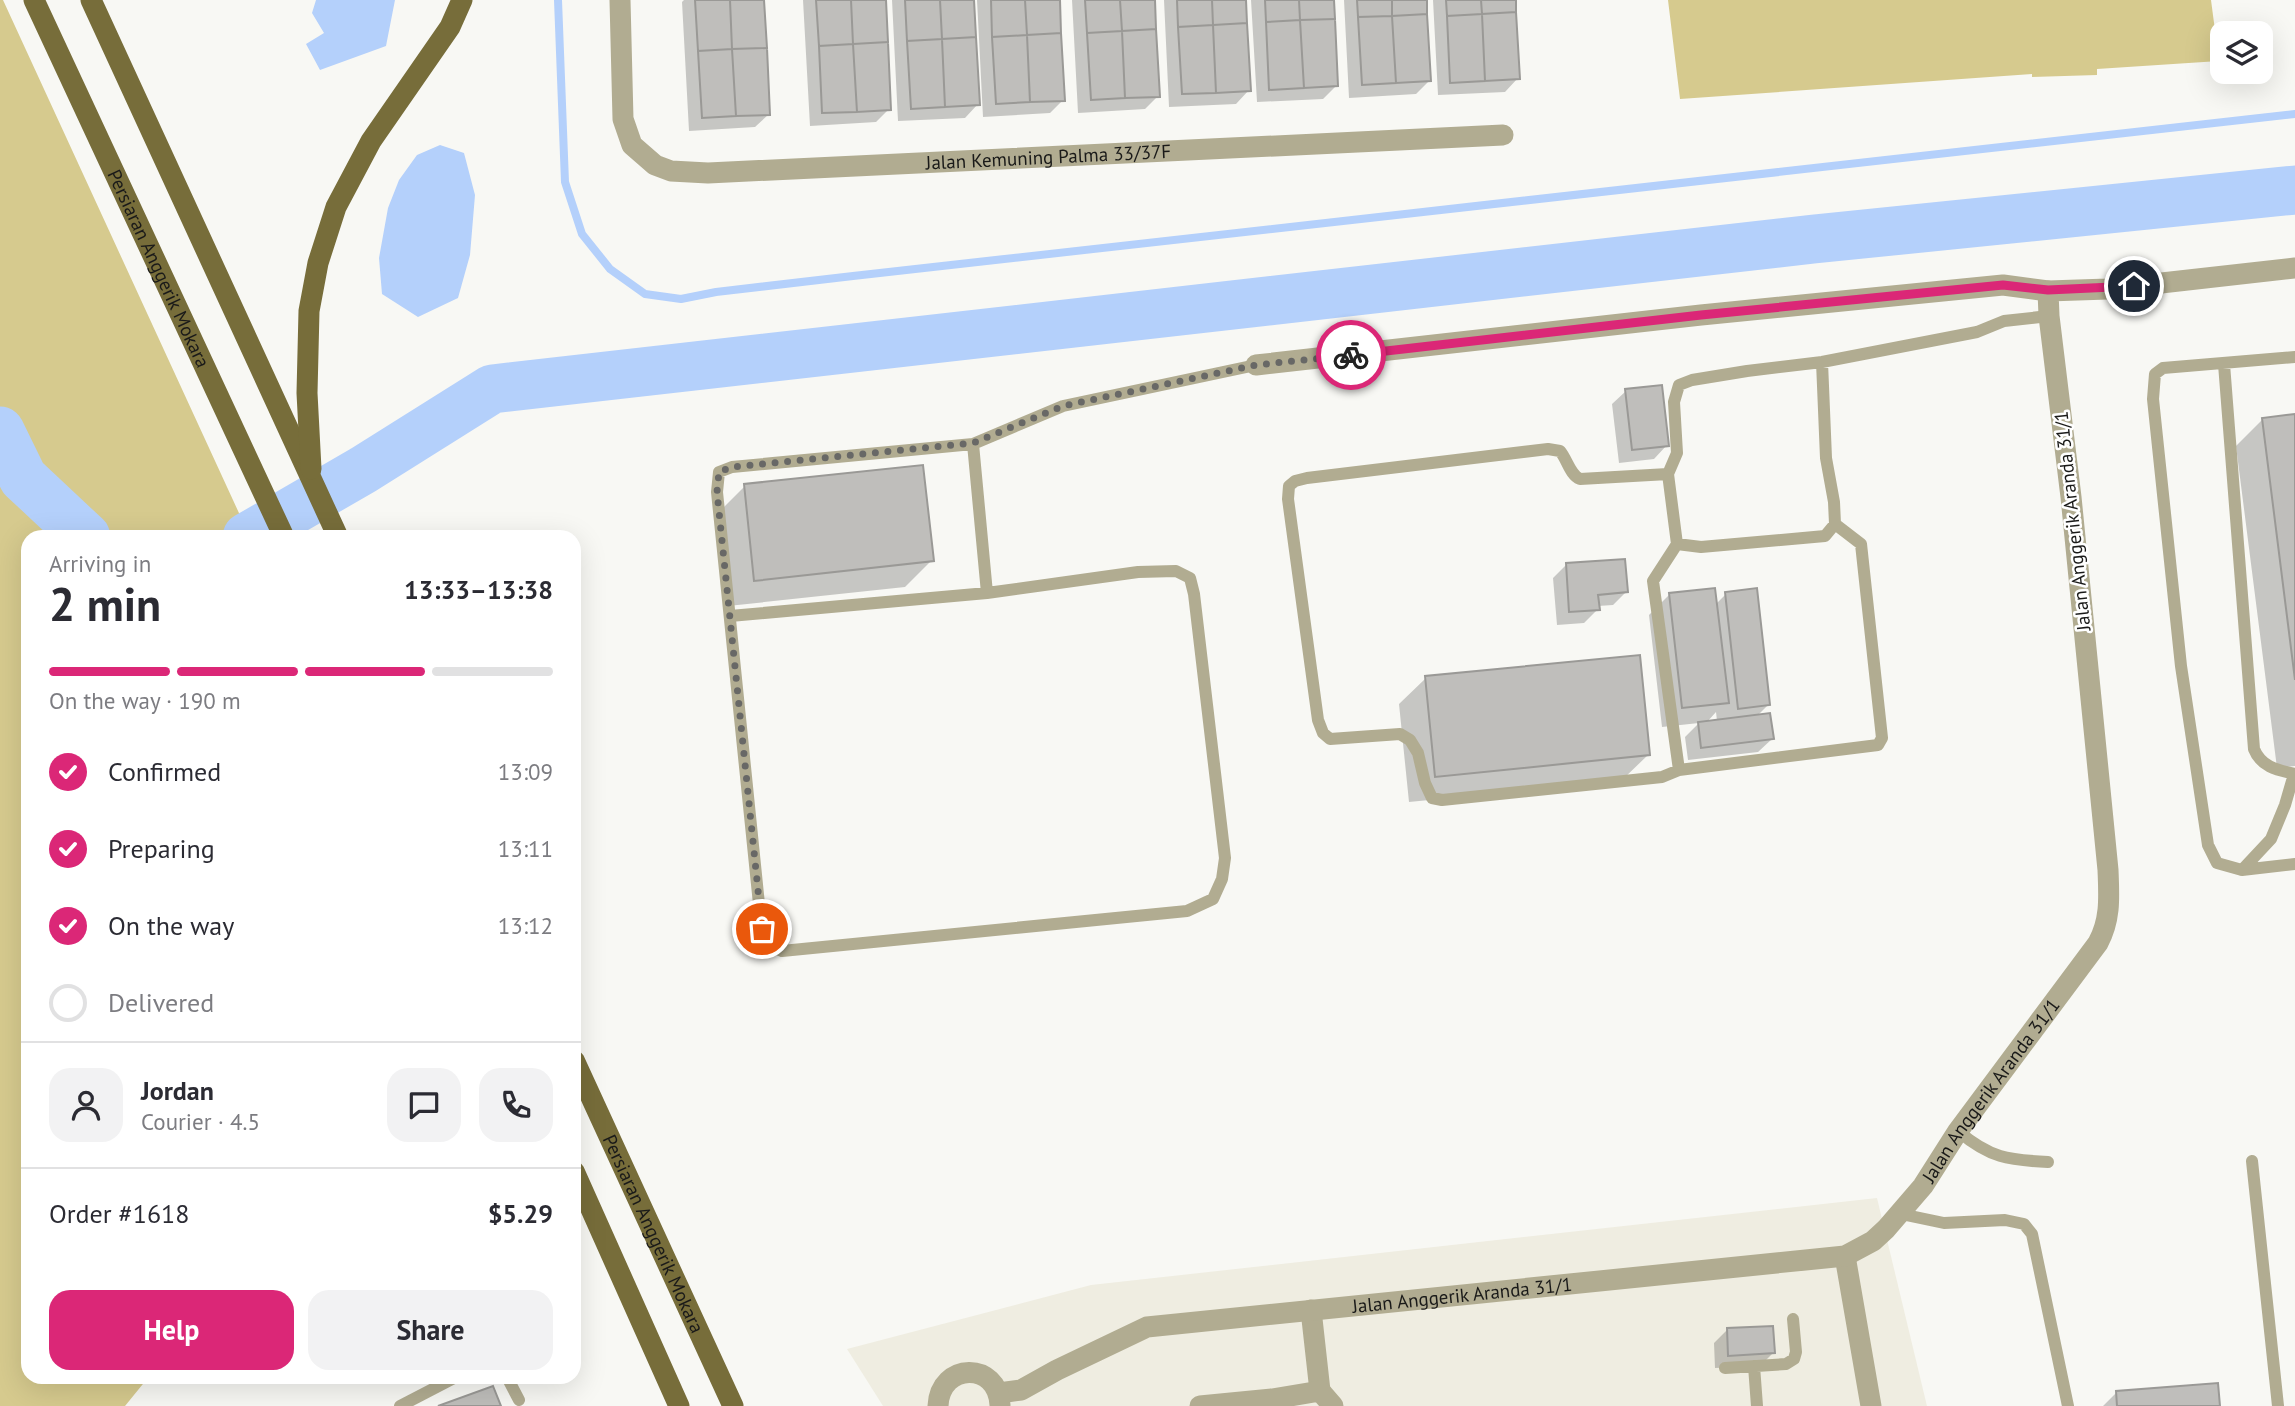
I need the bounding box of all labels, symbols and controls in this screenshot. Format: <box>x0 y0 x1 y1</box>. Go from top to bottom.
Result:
map controls <box>2210 21 2273 84</box>
button: layers <box>2210 21 2273 84</box>
street label: Jalan Kemuning Palma 33/37F <box>924 139 1172 175</box>
street label: Persiaran Anggerik Mokara <box>103 165 215 371</box>
pin <box>2104 256 2164 316</box>
icon: home <box>2115 267 2153 305</box>
courier <box>1316 320 1386 390</box>
icon: bike <box>1332 336 1370 374</box>
street label: Jalan Anggerik Aranda 31/1 <box>2049 410 2096 633</box>
text: Arriving in <box>49 549 151 578</box>
text: 13:33–13:38 <box>404 573 553 606</box>
text: 2 min <box>49 574 161 634</box>
text: On the way · 190 m <box>49 686 241 715</box>
icon: check <box>49 753 87 791</box>
text: Confirmed <box>108 755 221 788</box>
text: 13:09 <box>498 757 553 786</box>
icon: check <box>49 830 87 868</box>
text: Preparing <box>108 832 215 865</box>
text: 13:11 <box>498 834 553 863</box>
pin <box>732 899 792 959</box>
icon: check <box>49 907 87 945</box>
text: On the way <box>108 909 234 942</box>
icon: bag <box>743 910 781 948</box>
text: 13:12 <box>498 911 553 940</box>
text: Delivered <box>108 986 214 1019</box>
street label: Jalan Anggerik Aranda 31/1 <box>1916 994 2065 1188</box>
button: person <box>49 1068 123 1142</box>
button: chat <box>387 1068 461 1142</box>
button: phone <box>479 1068 553 1142</box>
text: Jordan <box>141 1074 214 1107</box>
text: Courier · 4.5 <box>141 1107 260 1136</box>
street label: Persiaran Anggerik Mokara <box>598 1130 710 1337</box>
text: Order #1618 <box>49 1197 189 1230</box>
text: $5.29 <box>488 1197 553 1230</box>
street label: Jalan Anggerik Aranda 31/1 <box>1350 1272 1573 1318</box>
button: Help <box>49 1290 294 1370</box>
button: Share <box>308 1290 553 1370</box>

